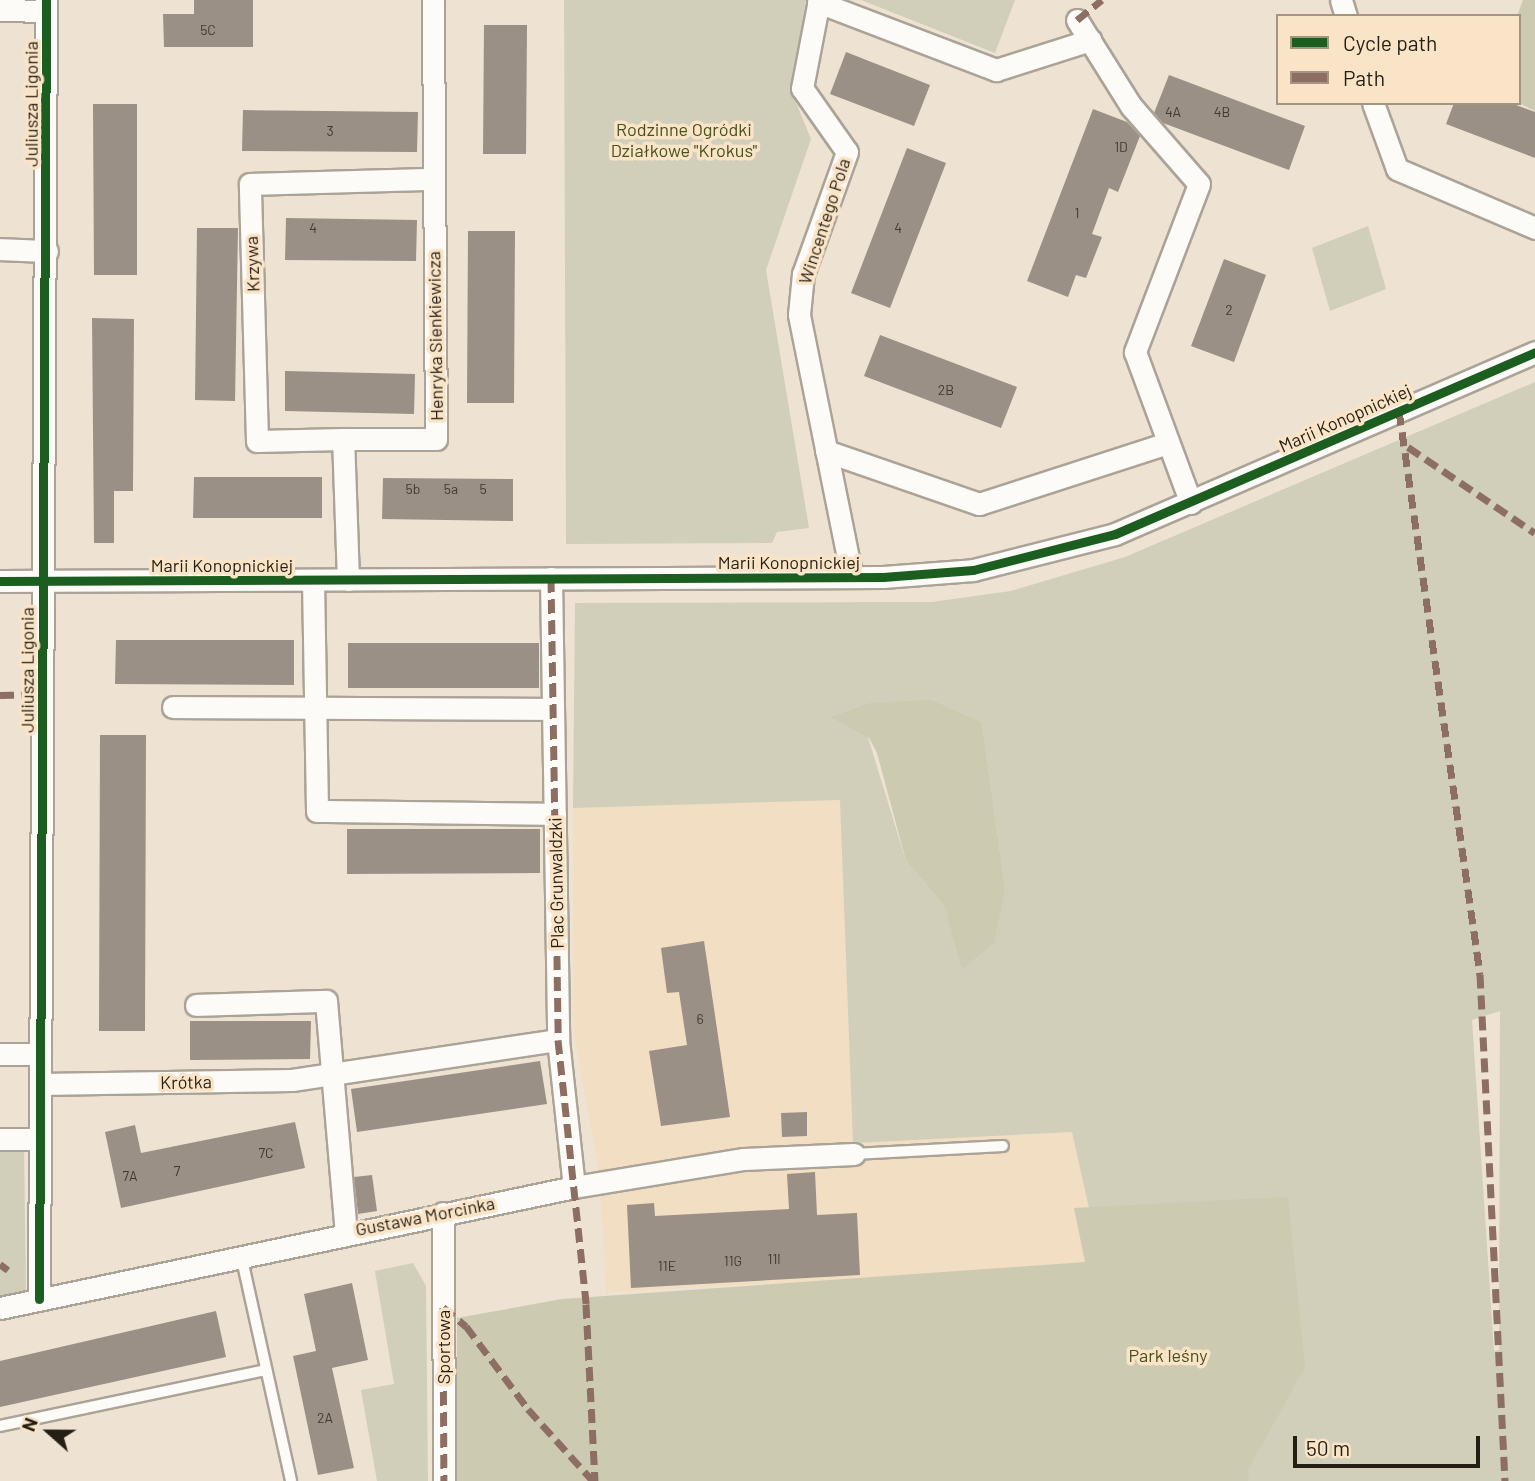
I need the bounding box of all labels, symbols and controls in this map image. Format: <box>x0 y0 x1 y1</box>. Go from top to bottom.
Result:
legend <box>1276 14 1521 105</box>
house number: 5C <box>200 22 216 38</box>
text: Cycle path <box>1343 30 1437 55</box>
street label: Juliusza Ligonia <box>20 41 42 167</box>
text: Path <box>1343 65 1385 90</box>
house number: 4A <box>1165 104 1181 120</box>
house number: 4B <box>1214 104 1230 120</box>
park label: Rodzinne Ogródki Działkowe "Krokus" <box>611 119 757 162</box>
house number: 3 <box>326 123 334 139</box>
house number: 1D <box>1114 139 1128 155</box>
street label: Wincentego Pola <box>793 155 855 287</box>
house number: 1 <box>1075 205 1079 221</box>
house number: 4 <box>309 220 317 236</box>
house number: 4 <box>894 220 902 236</box>
street label: Krzywa <box>240 236 264 292</box>
street label: Henryka Sienkiewicza <box>423 251 447 421</box>
house number: 2 <box>1225 302 1233 318</box>
street label: Marii Konopnickiej <box>1276 379 1414 457</box>
house number: 2B <box>938 382 954 398</box>
house number: 5b <box>406 481 420 497</box>
house number: 5a <box>444 481 458 497</box>
house number: 5 <box>479 481 487 497</box>
street label: Marii Konopnickiej <box>718 551 860 573</box>
street label: Marii Konopnickiej <box>151 554 293 576</box>
street label: Juliusza Ligonia <box>16 607 38 733</box>
street label: Plac Grunwaldzki <box>544 817 568 949</box>
house number: 6 <box>696 1011 704 1027</box>
street label: Krótka <box>160 1071 212 1093</box>
house number: 7C <box>258 1145 274 1161</box>
house number: 7 <box>174 1163 180 1179</box>
house number: 7A <box>122 1168 138 1184</box>
street label: Gustawa Morcinka <box>354 1192 496 1240</box>
house number: 11l <box>767 1251 781 1267</box>
house number: 11G <box>724 1253 742 1269</box>
house number: 11E <box>658 1258 676 1274</box>
street label: Sportowa <box>432 1310 454 1384</box>
park label: Park leśny <box>1128 1344 1208 1366</box>
north arrow <box>14 1397 84 1467</box>
house number: 2A <box>317 1410 333 1426</box>
text: N <box>16 1414 42 1434</box>
scale bar <box>1297 1422 1484 1466</box>
text: 50 m <box>1306 1435 1350 1460</box>

